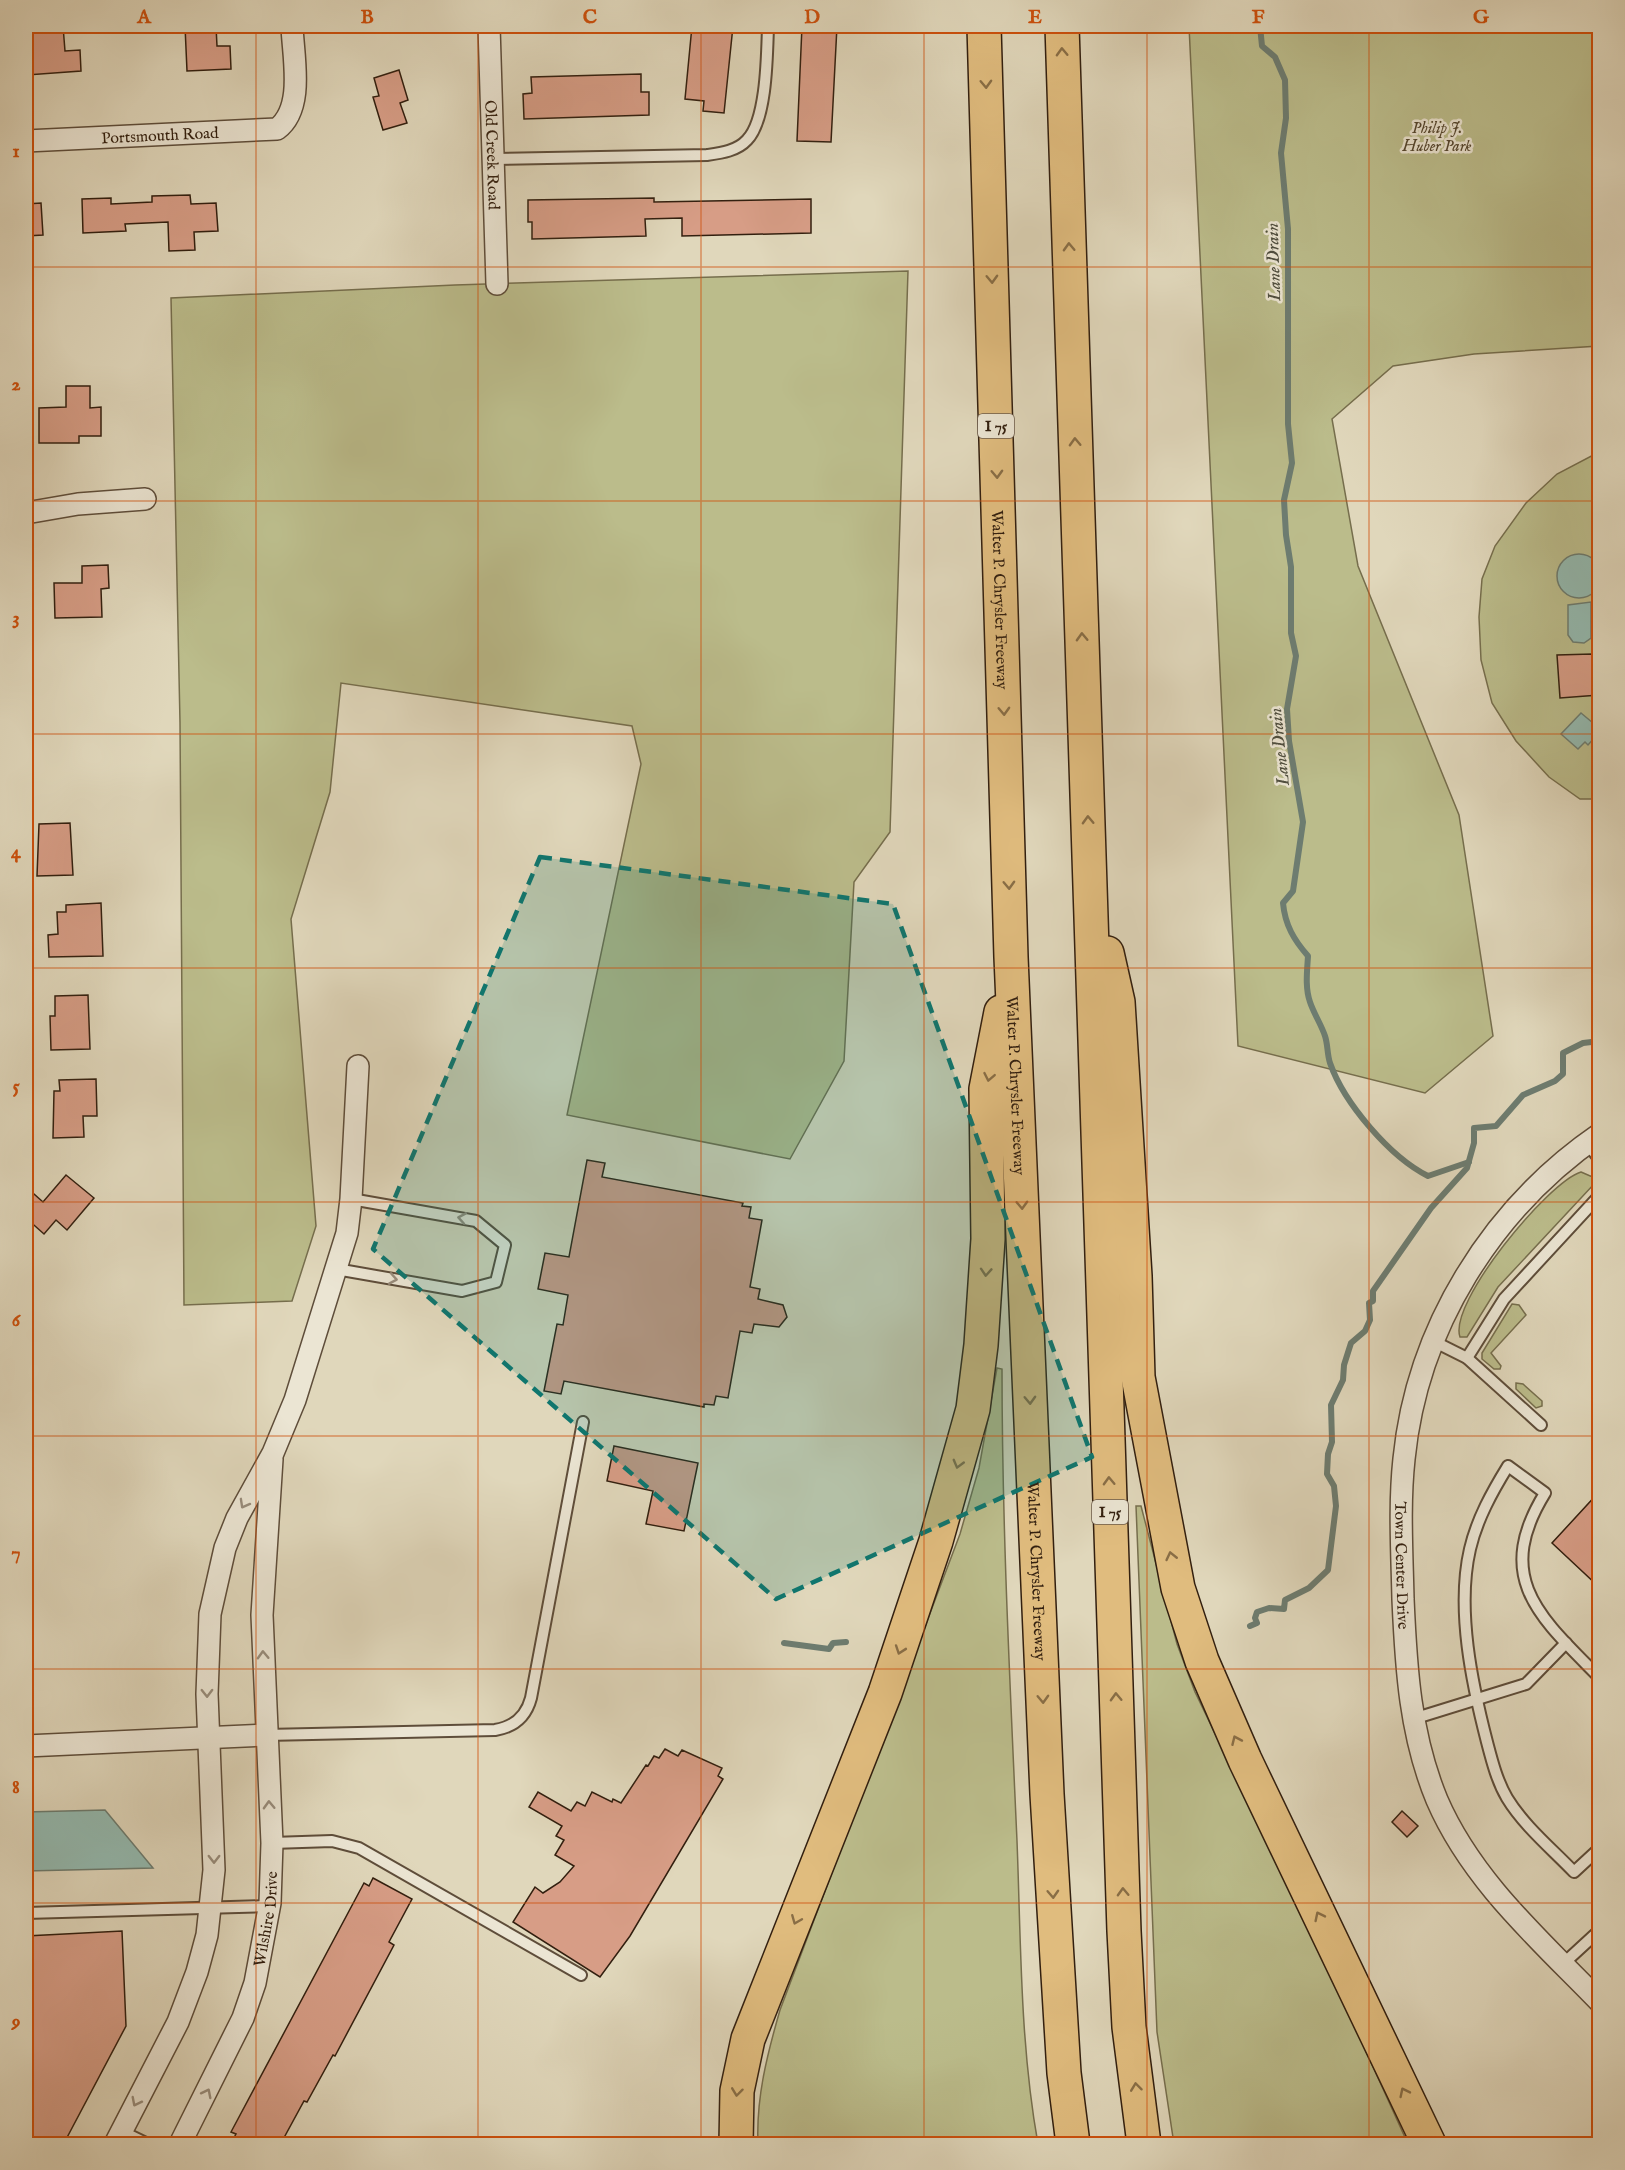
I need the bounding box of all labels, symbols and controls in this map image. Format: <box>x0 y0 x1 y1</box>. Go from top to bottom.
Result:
text: A <box>136 5 152 30</box>
text: B <box>360 5 374 30</box>
text: C <box>583 5 597 30</box>
text: D <box>804 5 820 30</box>
text: E <box>1028 5 1042 30</box>
text: F <box>1252 5 1265 30</box>
text: G <box>1473 5 1490 30</box>
one-way arrow <box>1056 48 1069 57</box>
one-way arrow <box>980 79 992 88</box>
street label: Old Creek Road <box>479 100 503 211</box>
park label: Philip J. Huber Park <box>1402 119 1472 157</box>
street label: Portsmouth Road <box>101 124 220 149</box>
text: 1 <box>12 139 20 164</box>
water label: Lane Drain <box>1262 222 1287 303</box>
one-way arrow <box>1063 243 1075 252</box>
one-way arrow <box>985 274 998 283</box>
text: 2 <box>11 372 21 397</box>
road number: I 75 <box>978 414 1014 438</box>
one-way arrow <box>1069 437 1082 446</box>
one-way arrow <box>991 469 1004 478</box>
street label: Walter P. Chrysler Freeway <box>986 510 1011 690</box>
text: 3 <box>12 606 20 631</box>
one-way arrow <box>1076 632 1088 641</box>
one-way arrow <box>998 706 1010 715</box>
water label: Lane Drain <box>1265 707 1296 788</box>
one-way arrow <box>1082 815 1094 824</box>
text: 4 <box>11 840 22 865</box>
one-way arrow <box>1003 880 1015 889</box>
street label: Walter P. Chrysler Freeway <box>1001 996 1028 1176</box>
one-way arrow <box>983 1072 996 1082</box>
text: 5 <box>12 1074 20 1099</box>
one-way arrow <box>1015 1200 1028 1209</box>
one-way arrow <box>457 1212 467 1225</box>
one-way arrow <box>979 1267 992 1276</box>
one-way arrow <box>389 1273 398 1285</box>
text: 6 <box>12 1308 22 1333</box>
one-way arrow <box>1024 1395 1037 1404</box>
one-way arrow <box>953 1458 965 1469</box>
one-way arrow <box>1103 1477 1116 1486</box>
street label: Walter P. Chrysler Freeway <box>1022 1481 1049 1661</box>
one-way arrow <box>240 1498 251 1508</box>
road number: I 75 <box>1092 1500 1128 1524</box>
street label: Town Center Drive <box>1389 1501 1412 1630</box>
text: 7 <box>11 1541 21 1566</box>
one-way arrow <box>1166 1552 1179 1562</box>
one-way arrow <box>894 1644 907 1655</box>
one-way arrow <box>257 1651 269 1660</box>
one-way arrow <box>201 1689 213 1698</box>
one-way arrow <box>1110 1693 1123 1702</box>
one-way arrow <box>1037 1695 1050 1704</box>
one-way arrow <box>1231 1735 1243 1746</box>
text: 8 <box>12 1775 20 1800</box>
one-way arrow <box>263 1800 275 1809</box>
one-way arrow <box>208 1855 220 1864</box>
street label: Wilshire Drive <box>250 1871 283 1969</box>
one-way arrow <box>1117 1888 1129 1897</box>
one-way arrow <box>1047 1890 1060 1899</box>
one-way arrow <box>1315 1912 1327 1923</box>
one-way arrow <box>791 1914 803 1925</box>
text: 9 <box>11 2009 21 2034</box>
one-way arrow <box>1130 2082 1143 2091</box>
one-way arrow <box>732 2087 744 2096</box>
one-way arrow <box>1400 2087 1411 2098</box>
one-way arrow <box>200 2088 211 2099</box>
one-way arrow <box>132 2095 144 2106</box>

